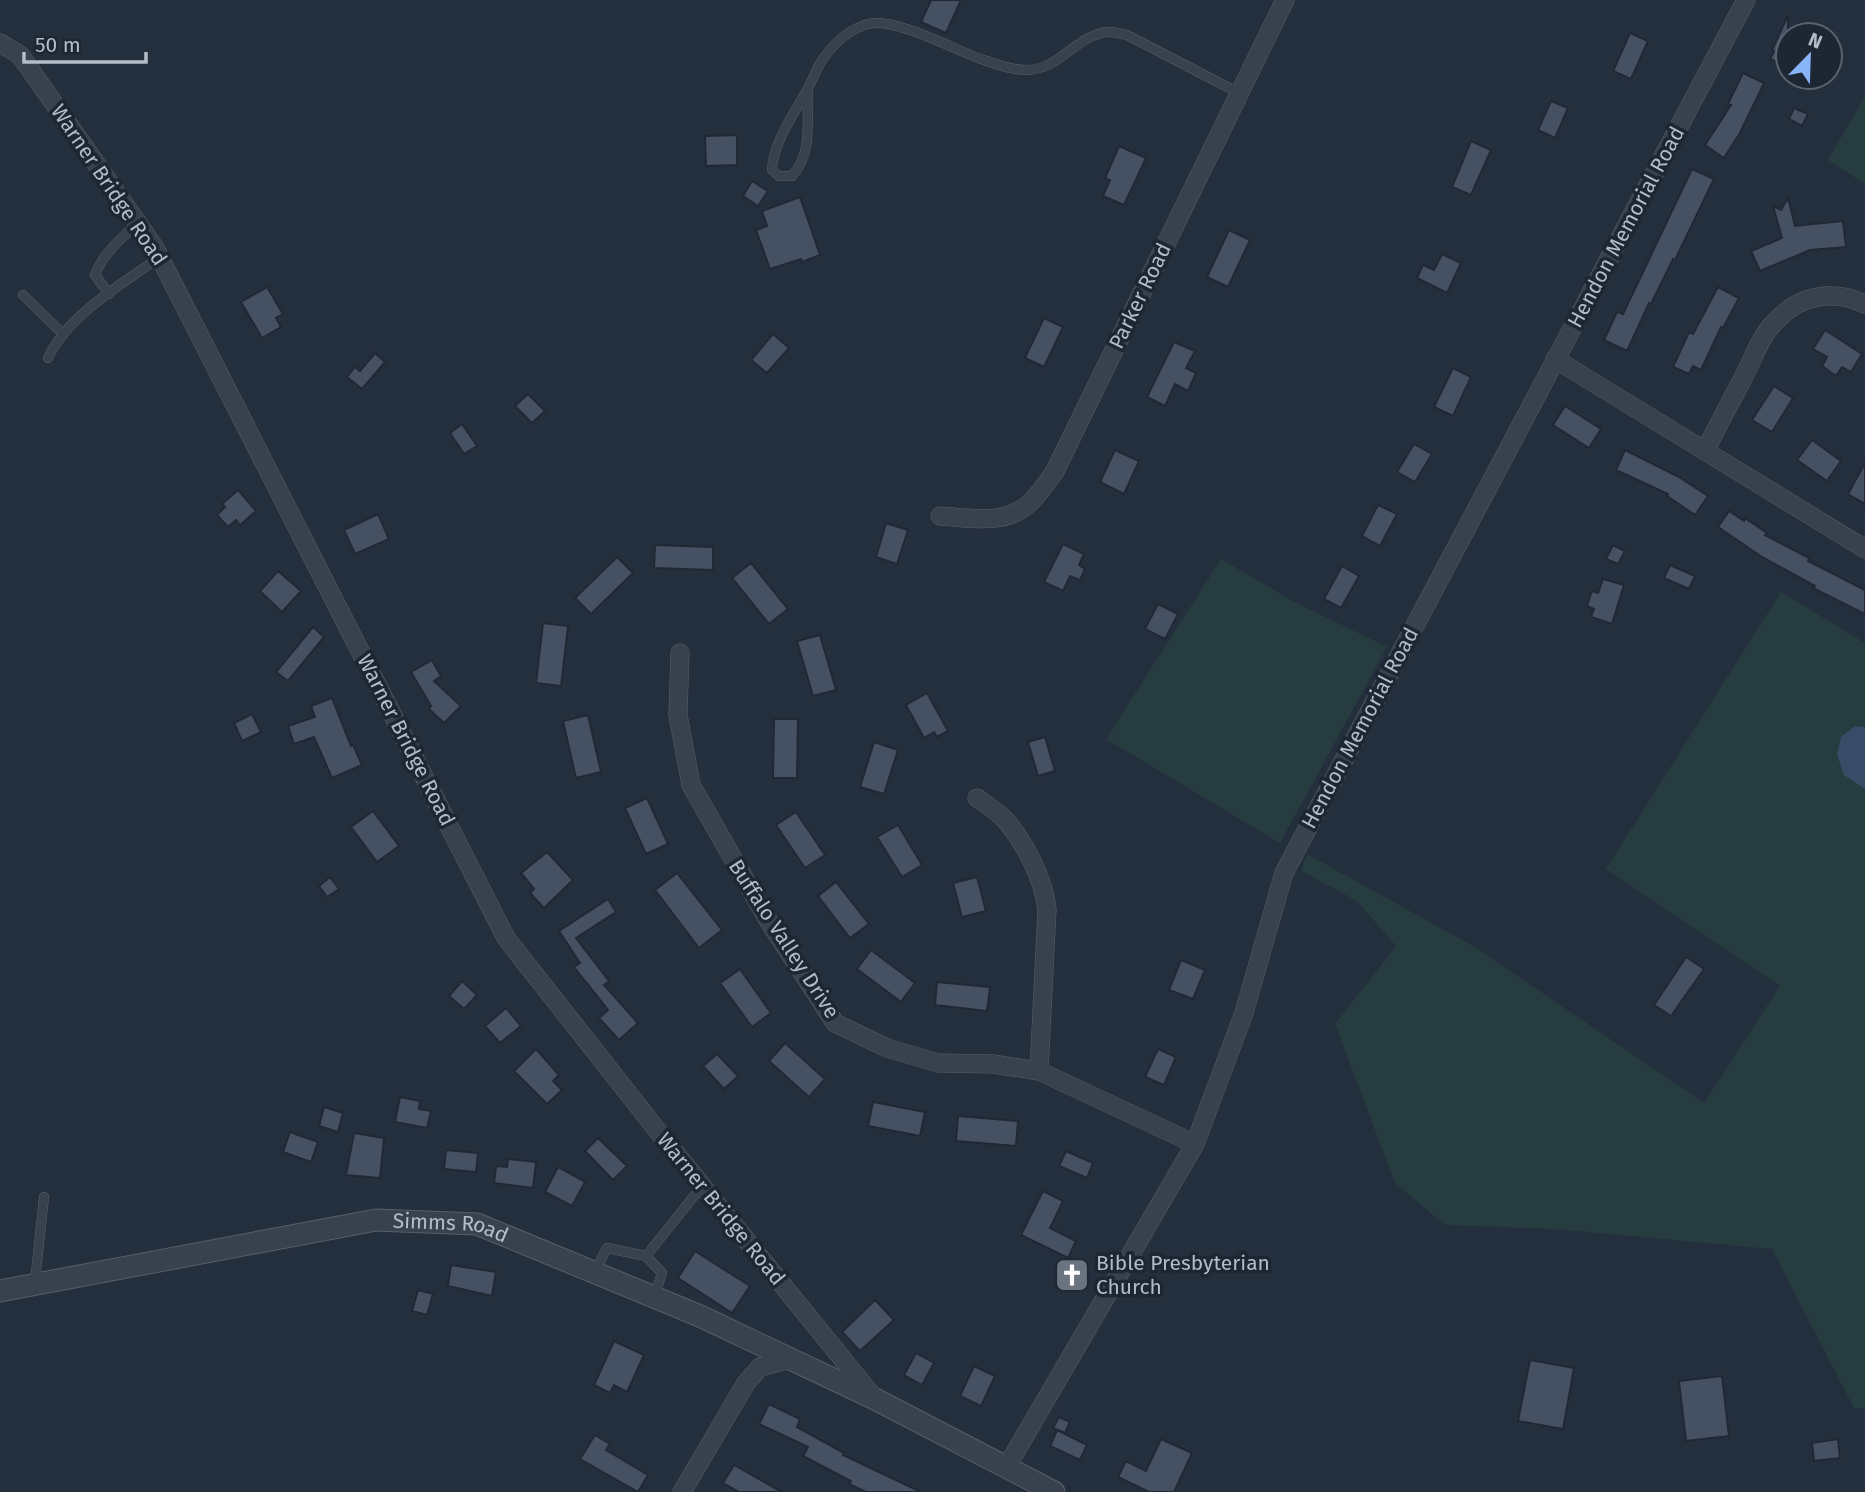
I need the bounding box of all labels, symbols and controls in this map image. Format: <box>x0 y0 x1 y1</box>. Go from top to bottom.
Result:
scale bar <box>24 21 147 65</box>
north arrow <box>1774 21 1844 91</box>
text: N <box>1805 28 1826 54</box>
text: 50 m <box>35 32 81 58</box>
street label: Warner Bridge Road <box>45 99 173 271</box>
street label: Hendon Memorial Road <box>1562 122 1690 332</box>
street label: Parker Road <box>1103 239 1177 353</box>
street label: Hendon Memorial Road <box>1296 623 1424 833</box>
street label: Warner Bridge Road <box>352 650 460 830</box>
street label: Buffalo Valley Drive <box>723 855 845 1023</box>
street label: Warner Bridge Road <box>651 1127 791 1291</box>
street label: Simms Road <box>392 1208 512 1249</box>
place label: Bible Presbyterian Church <box>1096 1250 1270 1300</box>
church icon: Bible Presbyterian Church <box>1053 1256 1091 1294</box>

